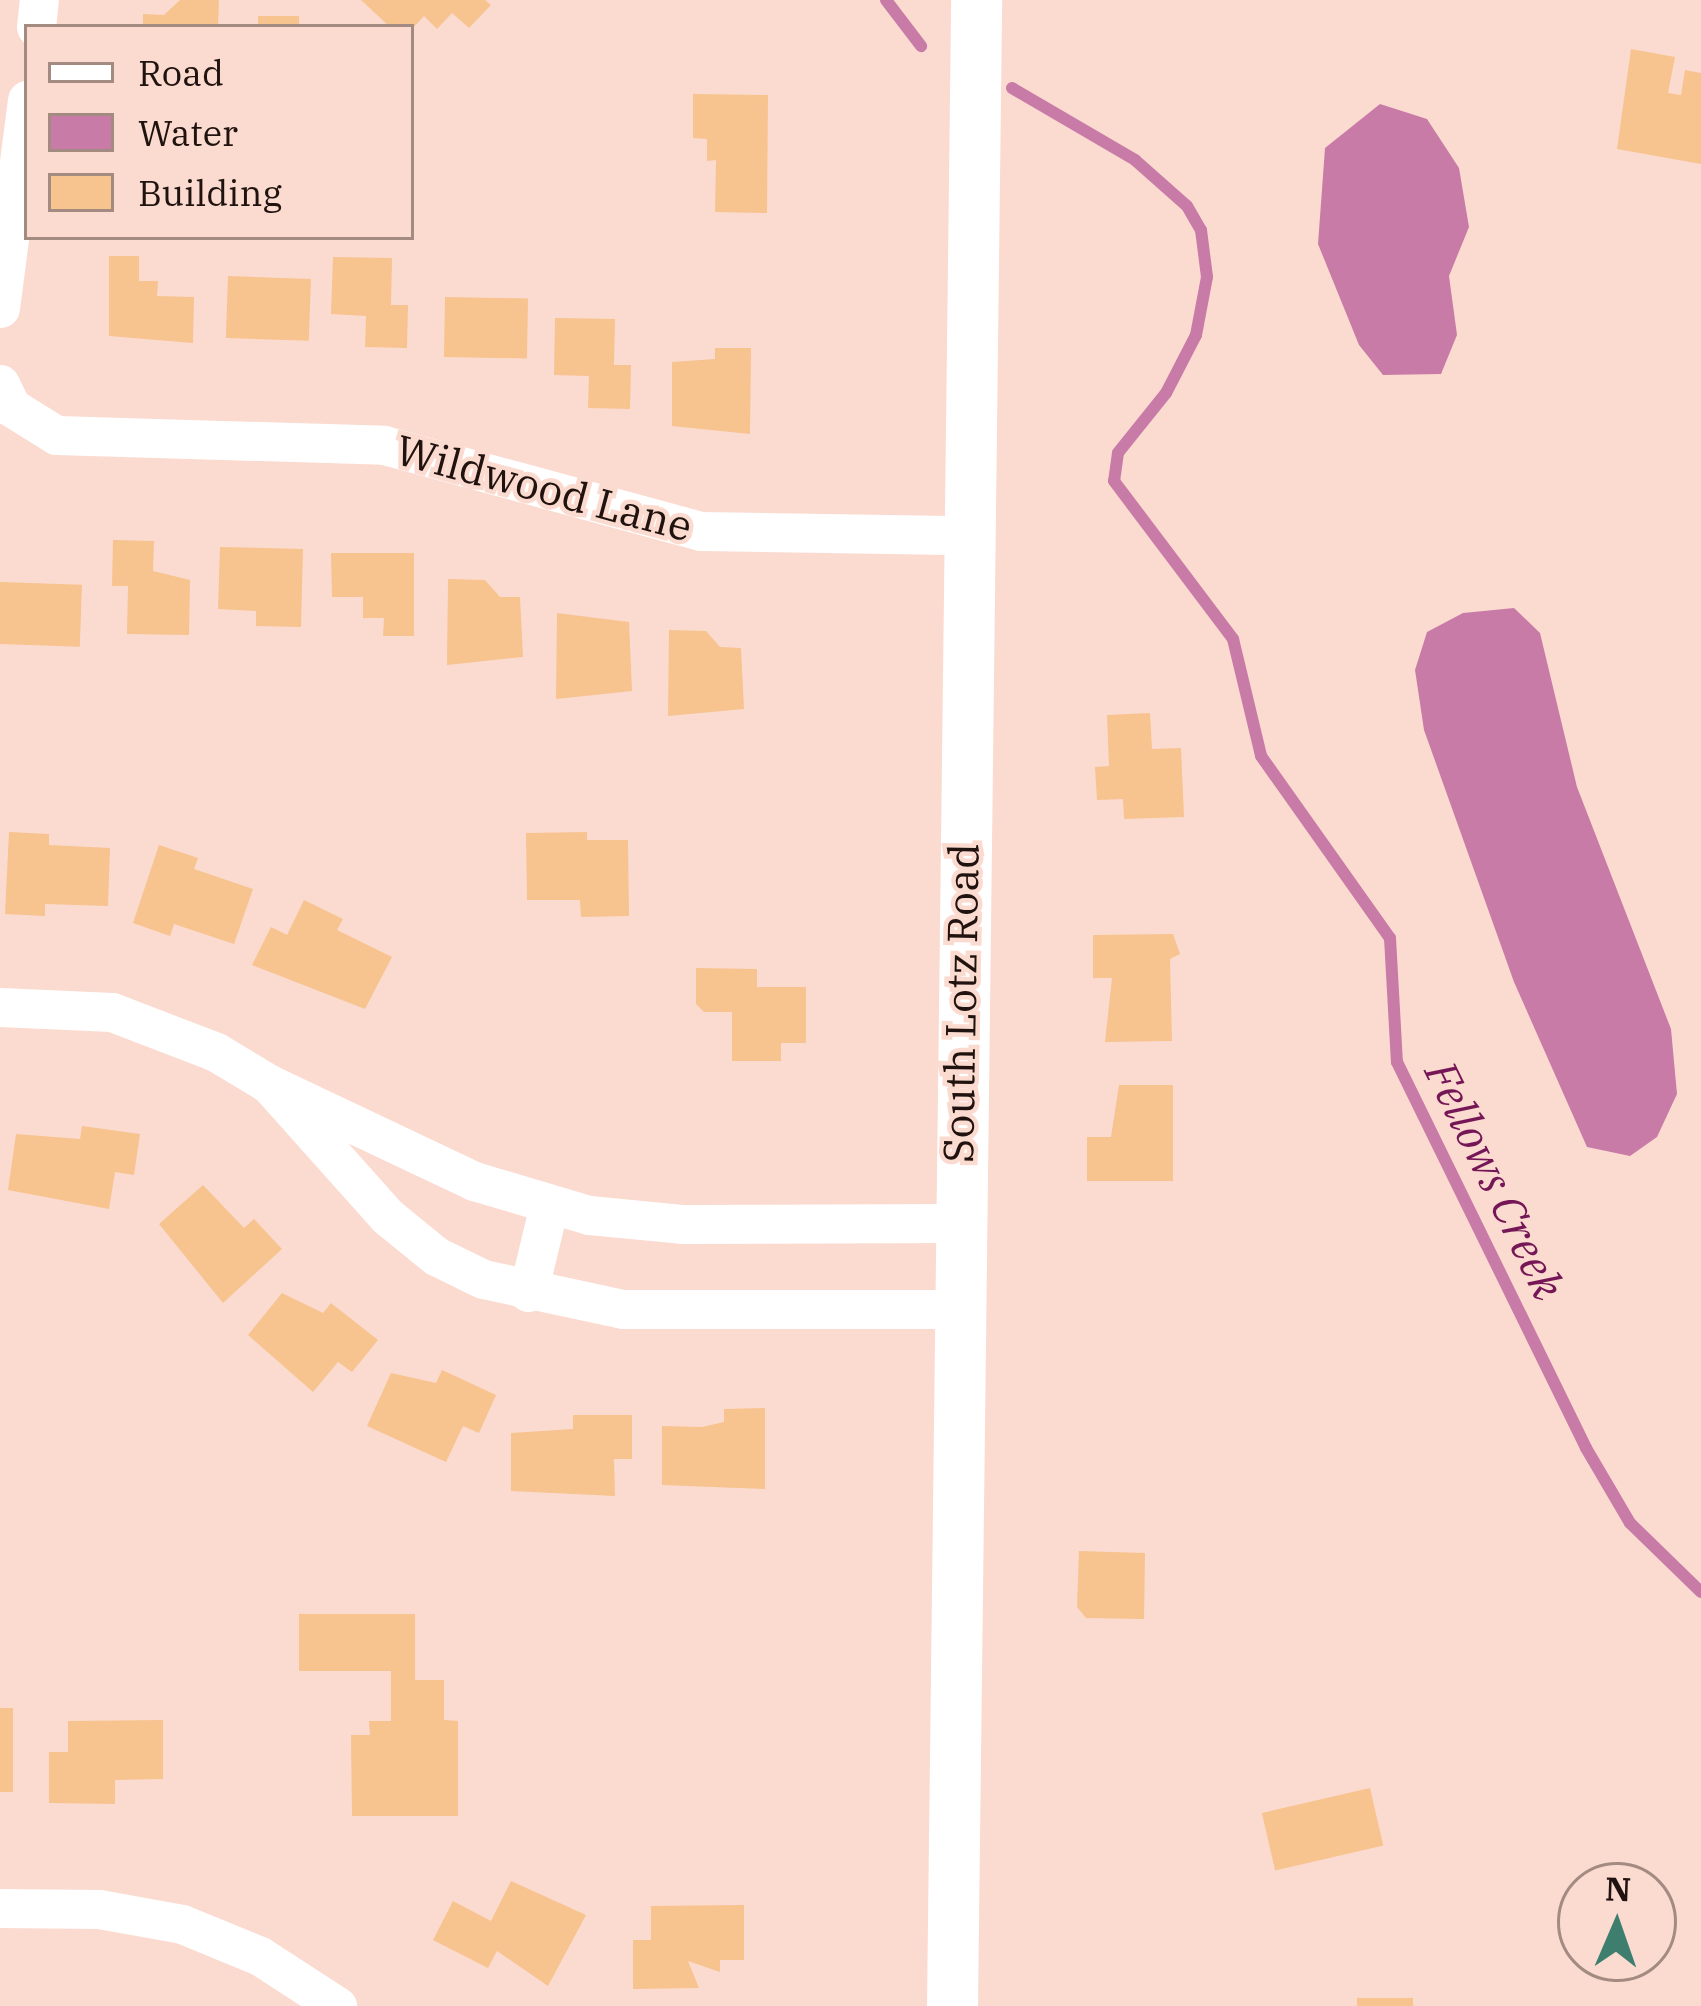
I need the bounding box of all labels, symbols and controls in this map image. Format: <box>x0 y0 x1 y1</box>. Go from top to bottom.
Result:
legend <box>24 24 414 240</box>
text: Road <box>138 49 224 96</box>
text: Water <box>138 109 238 156</box>
text: Building <box>138 169 282 216</box>
street label: Wildwood Lane <box>390 424 698 552</box>
street label: South Lotz Road <box>933 843 989 1163</box>
water label: Fellows Creek <box>1414 1052 1576 1308</box>
north arrow <box>1557 1862 1677 1982</box>
text: N <box>1604 1867 1632 1910</box>

